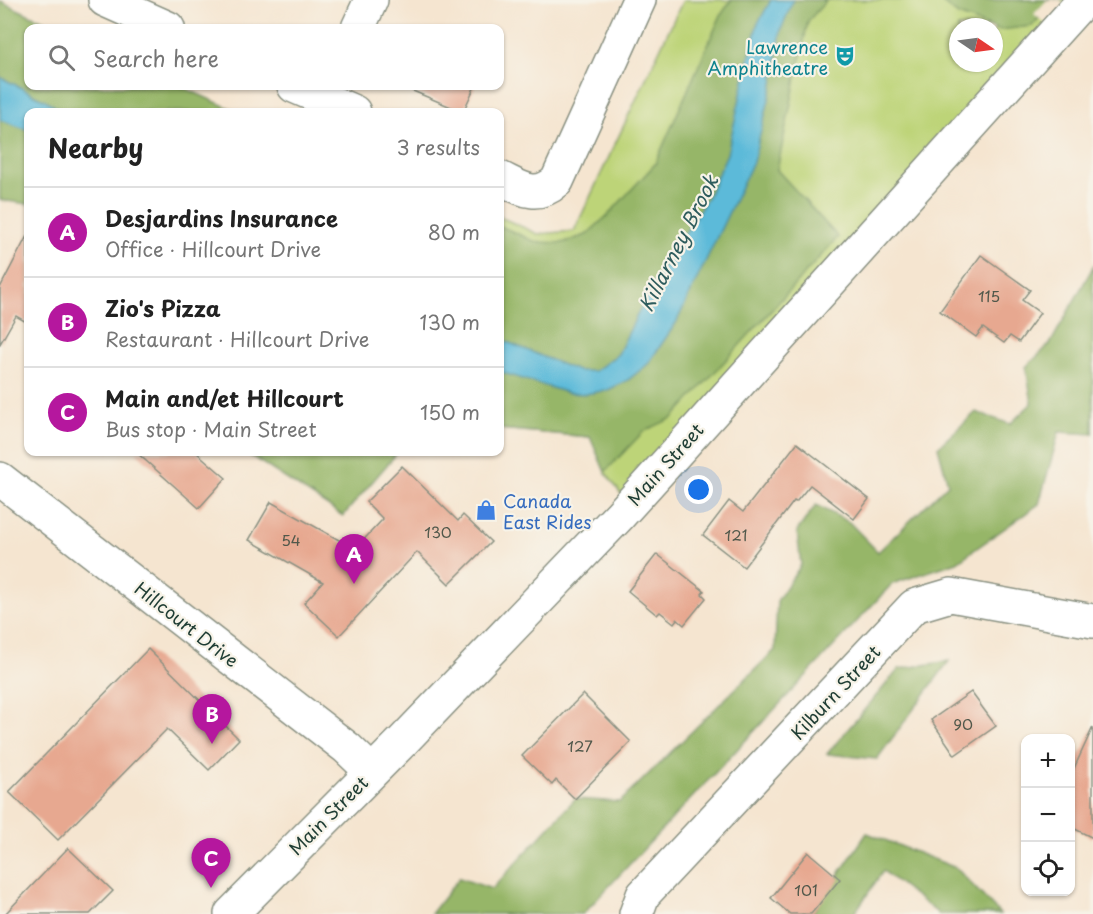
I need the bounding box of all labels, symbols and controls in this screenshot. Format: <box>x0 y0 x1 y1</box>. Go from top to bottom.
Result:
north arrow <box>949 18 1003 72</box>
search box <box>24 24 504 90</box>
place label: Lawrence Amphitheatre <box>708 33 828 81</box>
icon: search <box>45 41 78 74</box>
text: Search here <box>93 41 219 74</box>
theatre icon: Lawrence Amphitheatre <box>833 44 857 68</box>
text: Nearby <box>48 128 143 167</box>
text: 3 results <box>397 132 480 162</box>
water label: Killarney Brook <box>631 168 726 317</box>
text: Desjardins Insurance <box>105 201 338 234</box>
text: A <box>60 217 75 247</box>
text: 80 m <box>428 217 480 247</box>
text: Office · Hillcourt Drive <box>105 234 321 264</box>
house number: 115 <box>978 284 1000 307</box>
text: Zio's Pizza <box>105 291 221 324</box>
text: B <box>61 307 74 337</box>
text: 130 m <box>420 307 480 337</box>
text: Restaurant · Hillcourt Drive <box>105 324 369 354</box>
text: Main and/et Hillcourt <box>105 381 344 414</box>
text: C <box>60 397 75 427</box>
text: 150 m <box>420 397 480 427</box>
text: Bus stop · Main Street <box>105 414 317 444</box>
street label: Main Street <box>621 417 709 511</box>
your location <box>684 475 713 504</box>
place label: Canada East Rides <box>503 487 591 535</box>
shop icon: Canada East Rides <box>474 498 498 522</box>
house number: 130 <box>424 520 452 543</box>
house number: 121 <box>724 523 748 546</box>
house number: 54 <box>281 528 301 551</box>
pin: A <box>334 534 374 584</box>
street label: Hillcourt Drive <box>129 575 245 673</box>
street label: Kilburn Street <box>784 639 886 745</box>
pin: B <box>192 694 232 744</box>
house number: 90 <box>953 712 973 735</box>
house number: 127 <box>567 734 593 757</box>
map controls <box>1021 734 1075 896</box>
button: + <box>1021 734 1075 788</box>
street label: Main Street <box>282 769 374 861</box>
button: − <box>1021 788 1075 842</box>
pin: C <box>192 838 230 888</box>
button: locate <box>1021 842 1075 896</box>
house number: 101 <box>794 878 818 901</box>

